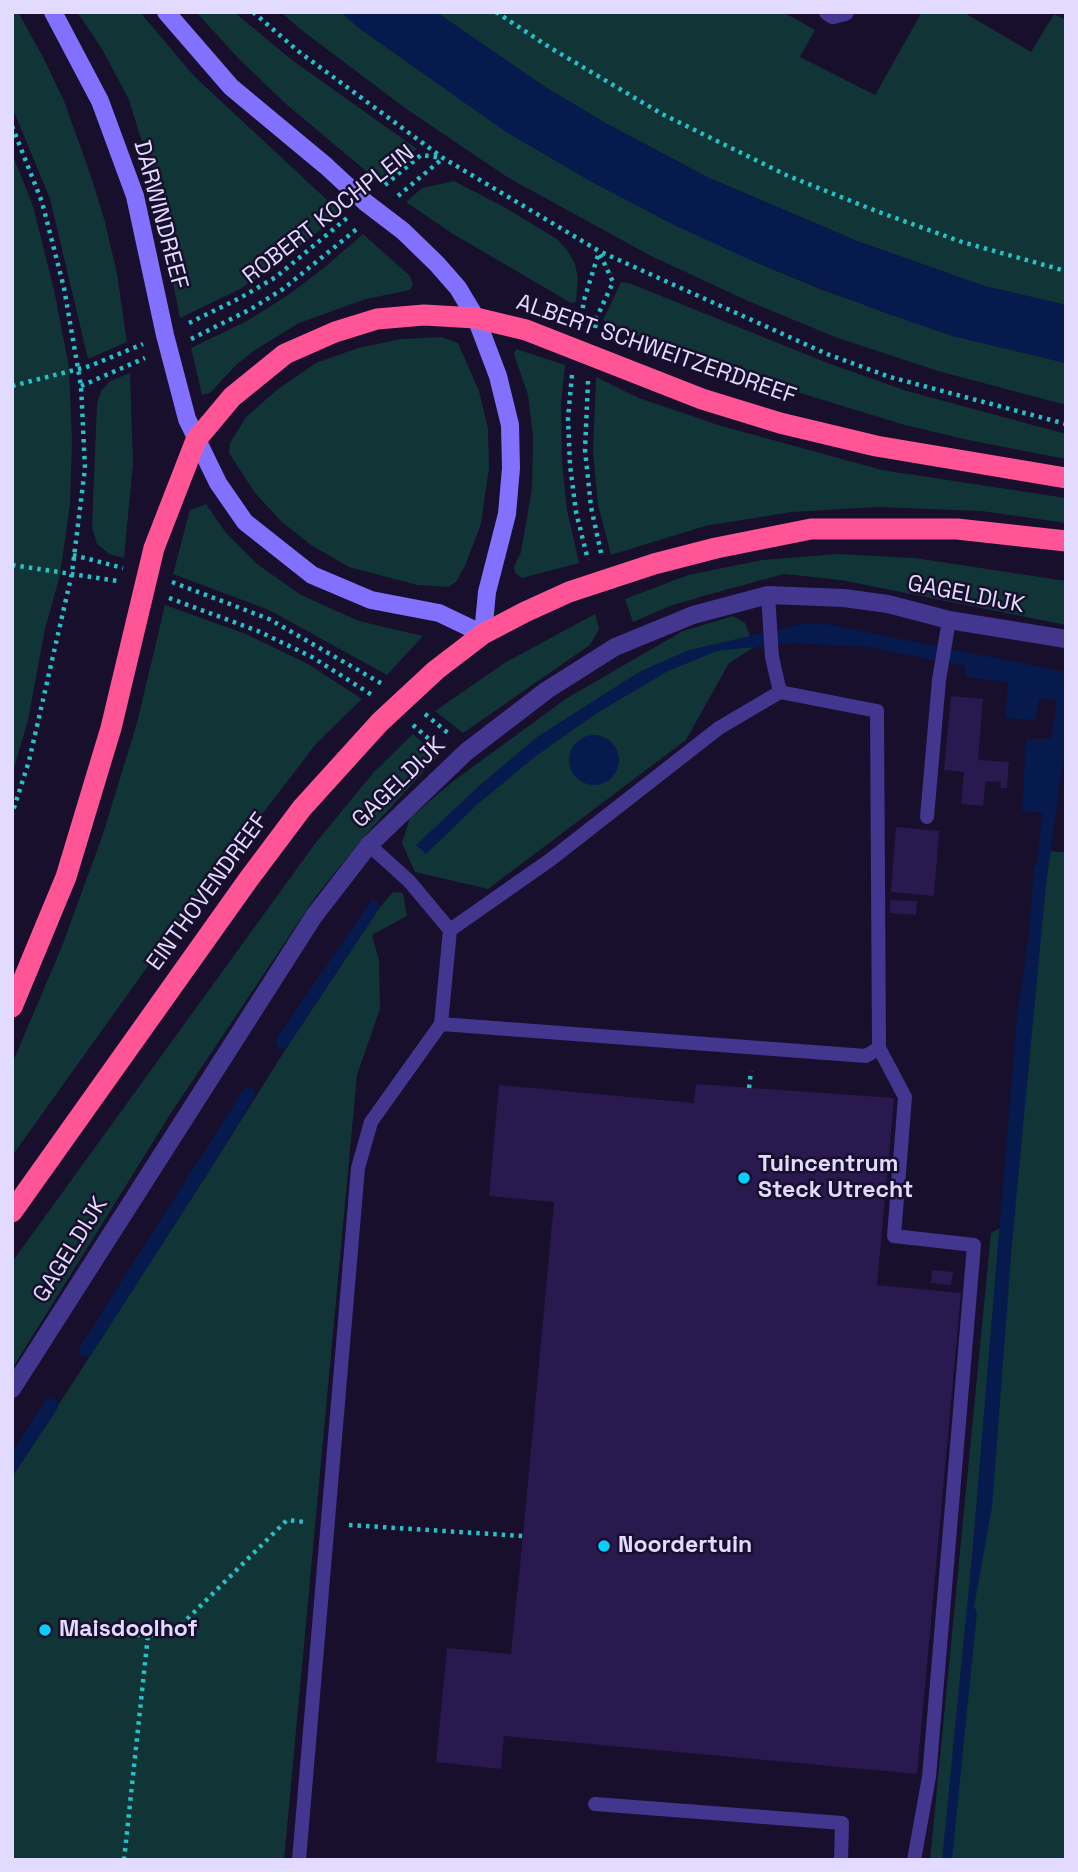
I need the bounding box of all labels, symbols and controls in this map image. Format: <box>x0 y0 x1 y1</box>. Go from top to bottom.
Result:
street label: DARWINDREEF <box>127 137 193 293</box>
street label: ROBERT KOCHPLEIN <box>238 139 420 291</box>
street label: ALBERT SCHWEITZERDREEF <box>513 289 799 411</box>
street label: GAGELDIJK <box>905 570 1027 620</box>
street label: GAGELDIJK <box>347 732 451 834</box>
street label: EINTHOVENDREEF <box>142 808 274 976</box>
place label: Tuincentrum Steck Utrecht <box>758 1151 913 1205</box>
marker: Tuincentrum Steck Utrecht <box>736 1170 752 1186</box>
street label: GAGELDIJK <box>28 1192 114 1308</box>
place label: Noordertuin <box>618 1532 752 1560</box>
marker: Noordertuin <box>596 1538 612 1554</box>
place label: Maisdoolhof <box>59 1616 198 1644</box>
marker: Maisdoolhof <box>37 1622 53 1638</box>

